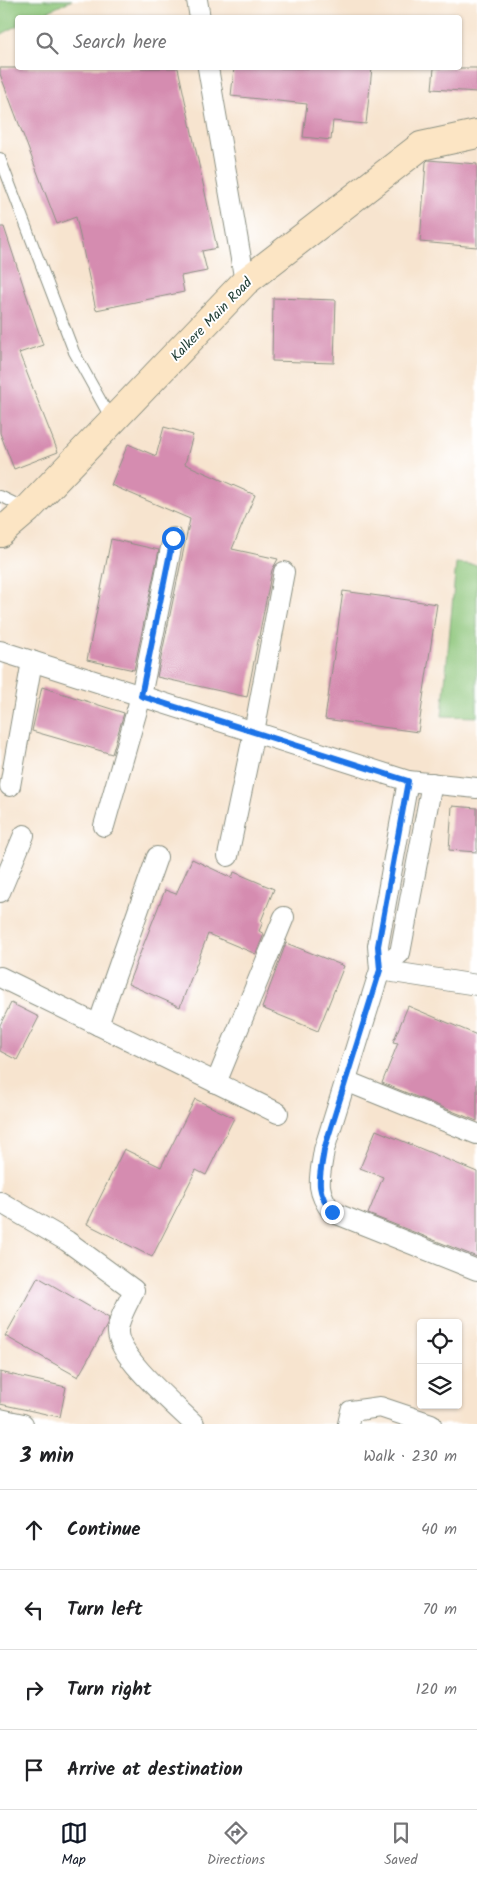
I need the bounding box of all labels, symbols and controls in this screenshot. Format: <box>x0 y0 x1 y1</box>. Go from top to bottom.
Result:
search box <box>15 15 462 70</box>
text: Search here <box>73 28 167 58</box>
icon: search <box>33 29 61 57</box>
street label: Kalkere Main Road <box>166 272 258 367</box>
route start <box>162 527 185 550</box>
route end <box>321 1201 344 1224</box>
map controls <box>417 1319 462 1409</box>
button: locate <box>417 1319 462 1364</box>
button: layers <box>417 1364 462 1409</box>
text: 3 min <box>20 1440 74 1473</box>
text: Walk · 230 m <box>363 1444 457 1469</box>
text: Continue <box>67 1515 140 1545</box>
icon: ahead <box>20 1516 48 1544</box>
text: 40 m <box>421 1517 457 1542</box>
text: Turn left <box>67 1595 142 1625</box>
icon: left <box>20 1596 48 1624</box>
text: 70 m <box>422 1597 457 1622</box>
text: Turn right <box>67 1675 152 1705</box>
icon: right <box>20 1676 48 1704</box>
text: 120 m <box>416 1677 457 1702</box>
text: Arrive at destination <box>67 1755 243 1785</box>
icon: arrive <box>20 1756 48 1784</box>
tab: Map <box>60 1819 88 1871</box>
tab: Directions <box>207 1819 265 1871</box>
tab: Saved <box>384 1819 417 1871</box>

